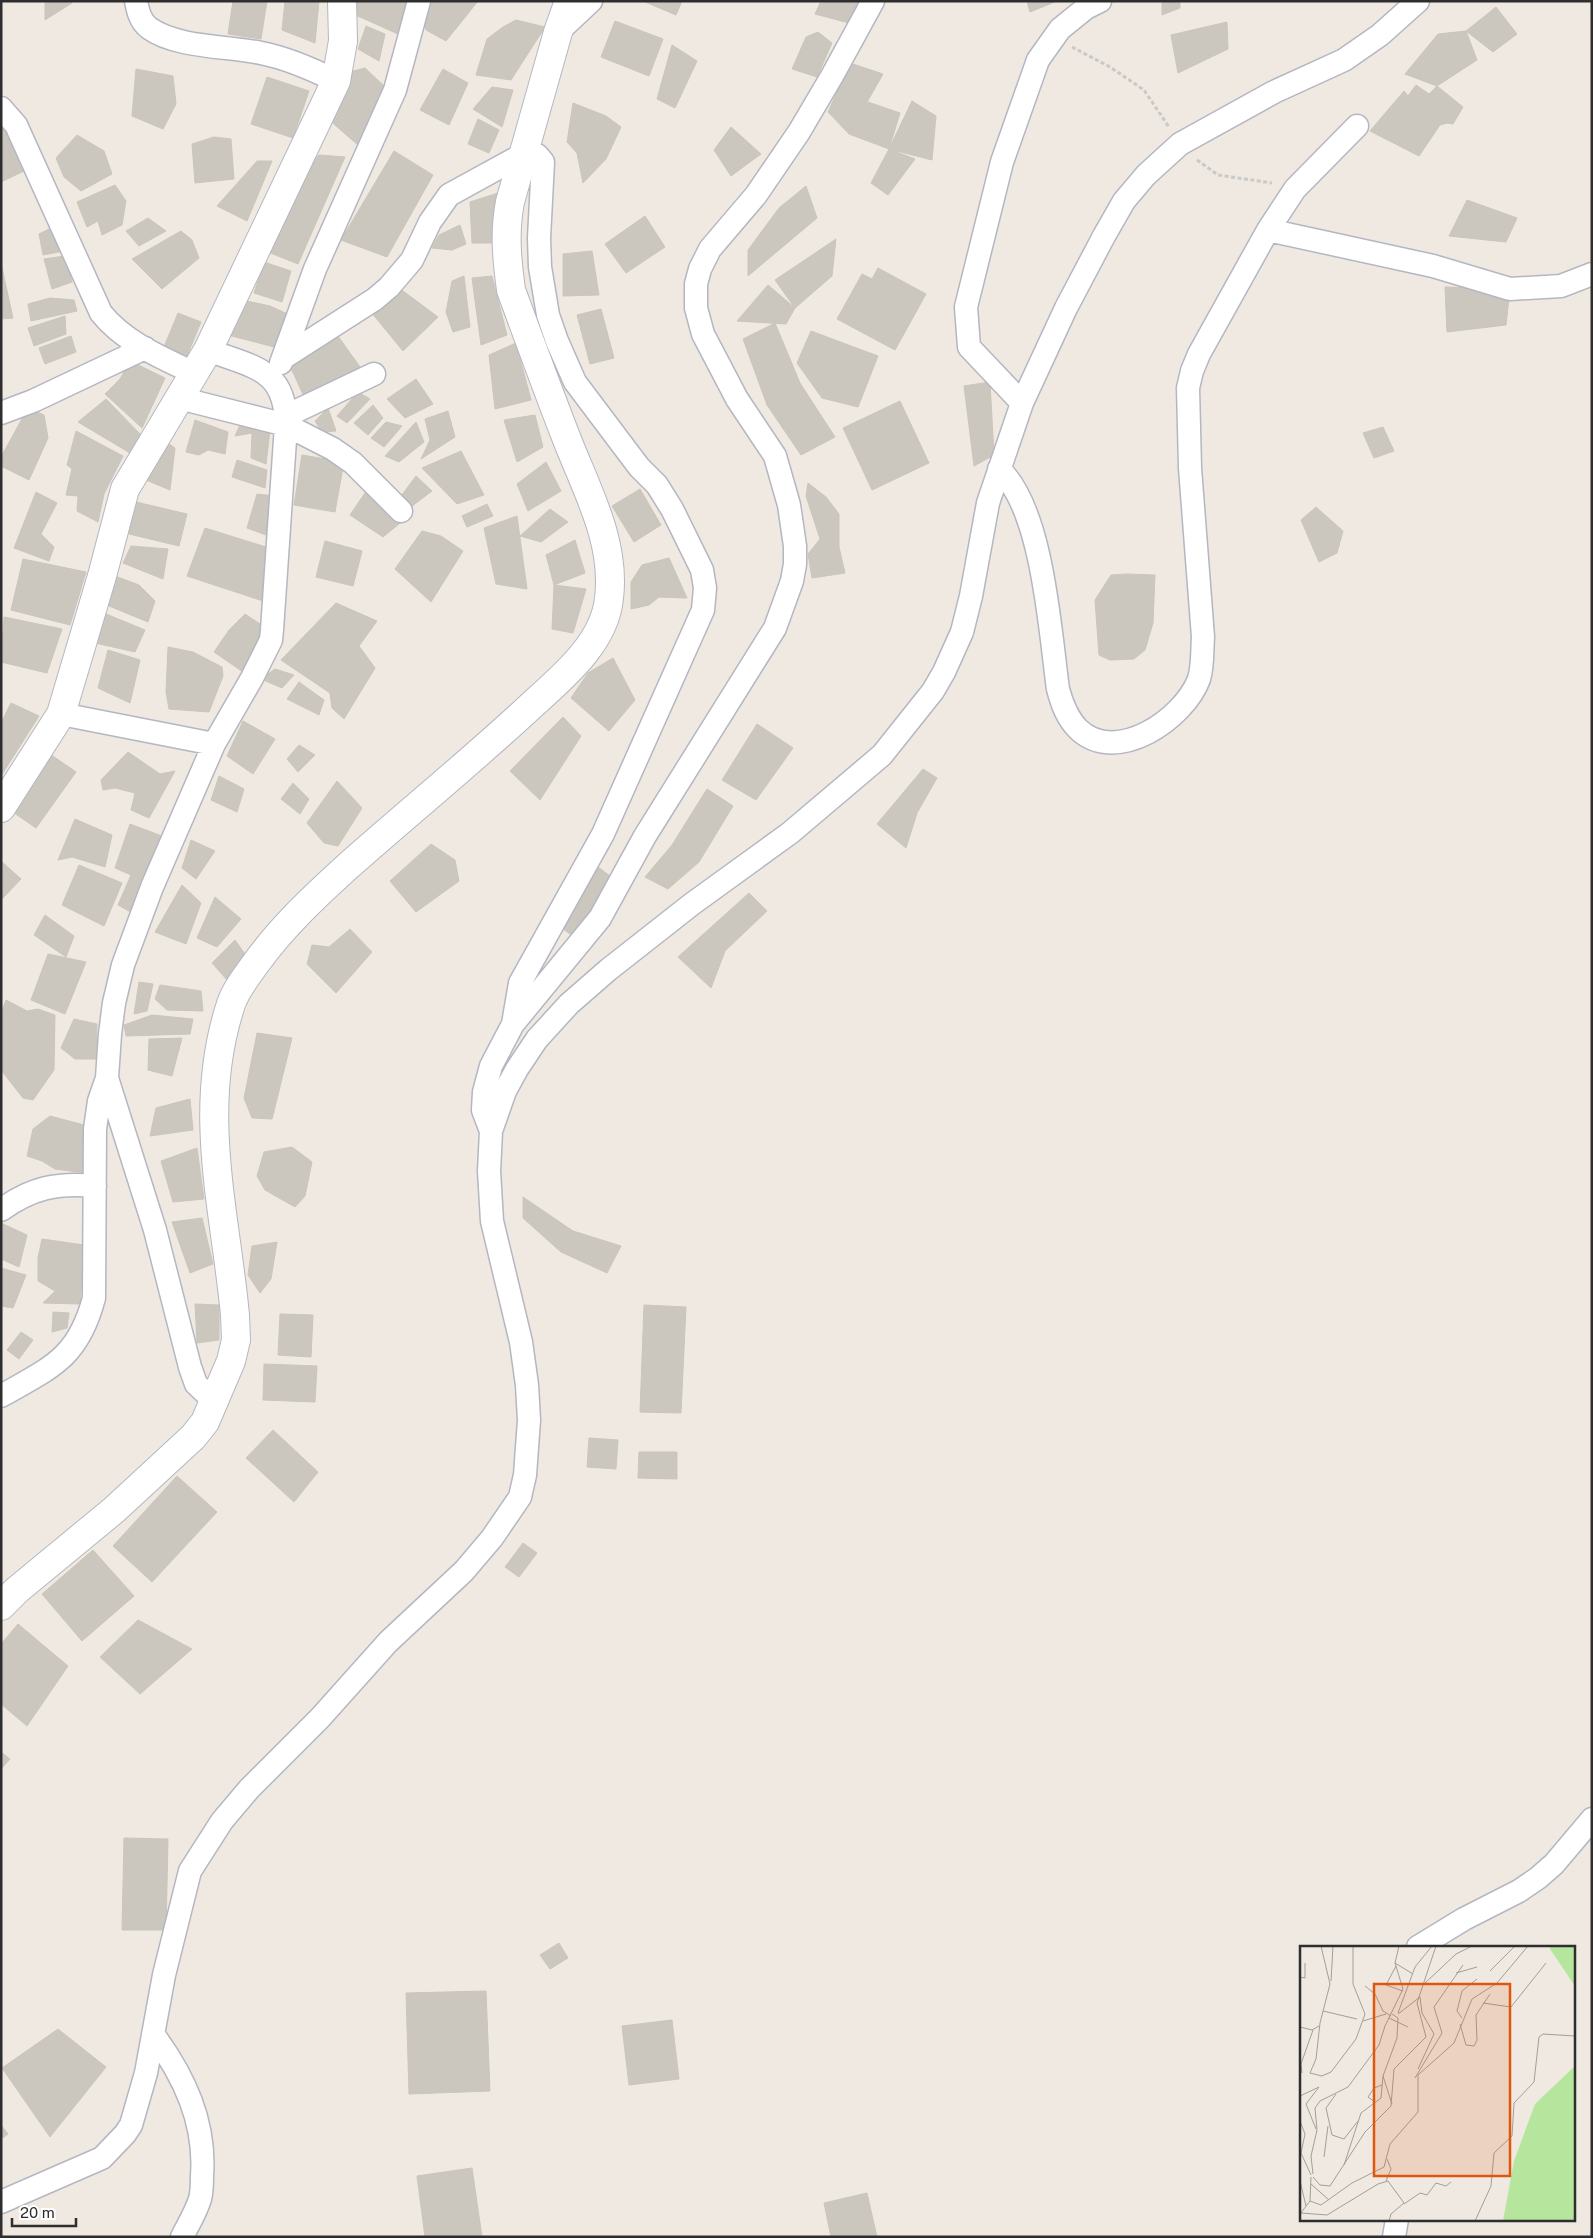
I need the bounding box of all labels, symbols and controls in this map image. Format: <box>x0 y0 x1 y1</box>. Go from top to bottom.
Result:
inset map <box>1300 1946 1576 2220</box>
scale bar <box>12 2196 76 2228</box>
text: 20 m <box>20 2204 55 2221</box>

